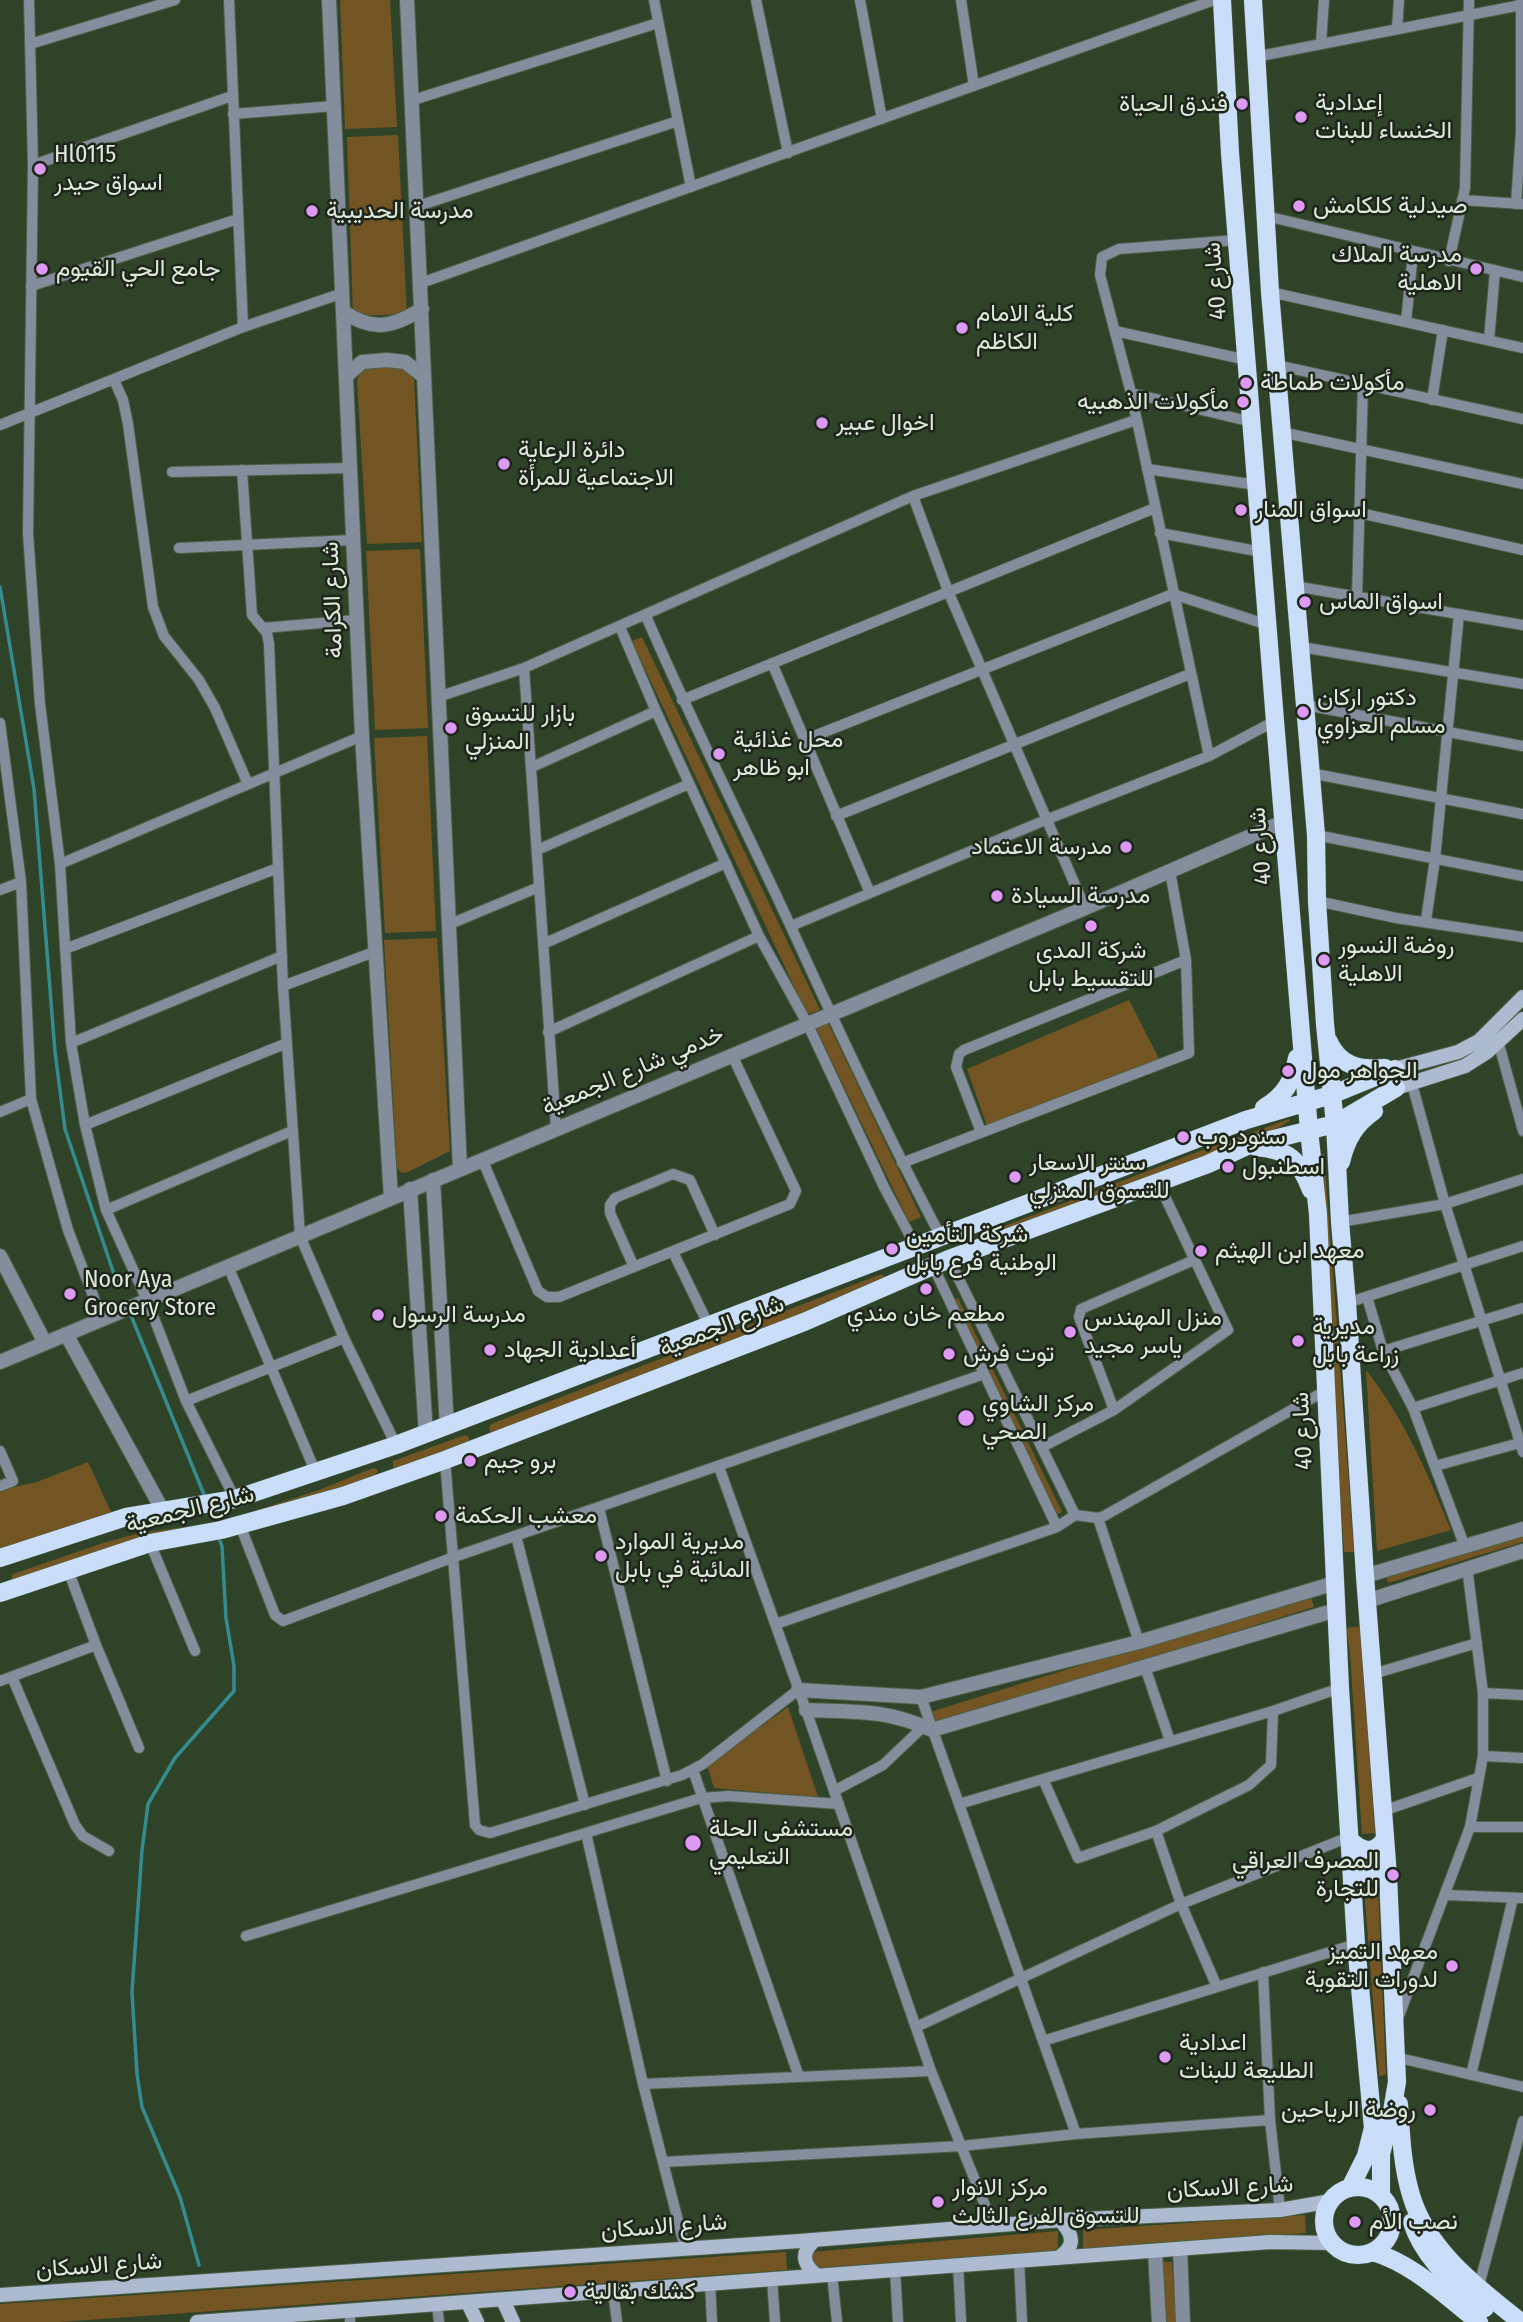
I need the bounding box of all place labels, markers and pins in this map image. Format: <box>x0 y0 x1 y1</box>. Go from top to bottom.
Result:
place label: إعدادية الخنساء للبنات <box>1315 89 1452 145</box>
place label: فندق الحياة <box>1119 90 1228 118</box>
marker: فندق الحياة <box>1234 96 1250 112</box>
marker: إعدادية الخنساء للبنات <box>1293 109 1309 125</box>
place label: Hl0115 اسواق حيدر <box>54 141 163 197</box>
marker: Hl0115 اسواق حيدر <box>32 161 48 177</box>
place label: صيدلية كلكامش <box>1313 192 1468 220</box>
place label: مدرسة الحديبية <box>326 197 473 225</box>
marker: صيدلية كلكامش <box>1291 198 1307 214</box>
marker: مدرسة الحديبية <box>304 203 320 219</box>
place label: مدرسة الملاك الاهلية <box>1331 241 1462 297</box>
place label: جامع الحي القيوم <box>56 255 221 283</box>
marker: جامع الحي القيوم <box>34 261 50 277</box>
marker: مدرسة الملاك الاهلية <box>1468 261 1484 277</box>
place label: كلية الامام الكاظم <box>976 300 1074 356</box>
marker: كلية الامام الكاظم <box>954 320 970 336</box>
place label: مأكولات طماطة <box>1260 369 1404 397</box>
marker: مأكولات طماطة <box>1238 375 1254 391</box>
place label: مأكولات الذهبيه <box>1077 388 1229 416</box>
marker: مأكولات الذهبيه <box>1235 394 1251 410</box>
place label: اخوال عبير <box>836 409 935 437</box>
marker: اخوال عبير <box>814 415 830 431</box>
place label: دائرة الرعاية الاجتماعية للمرأة <box>518 436 674 492</box>
marker: دائرة الرعاية الاجتماعية للمرأة <box>496 456 512 472</box>
place label: اسواق المنار <box>1255 496 1367 524</box>
marker: اسواق المنار <box>1233 502 1249 518</box>
place label: اسواق الماس <box>1319 588 1443 616</box>
marker: اسواق الماس <box>1297 594 1313 610</box>
place label: دكتور اركان مسلم العزاوي <box>1317 684 1446 740</box>
place label: بازار للتسوق المنزلي <box>465 700 575 756</box>
marker: دكتور اركان مسلم العزاوي <box>1295 704 1311 720</box>
marker: بازار للتسوق المنزلي <box>443 720 459 736</box>
place label: محل غذائية ابو ظاهر <box>733 726 843 782</box>
marker: محل غذائية ابو ظاهر <box>711 746 727 762</box>
place label: مدرسة الاعتماد <box>971 833 1112 861</box>
marker: مدرسة الاعتماد <box>1118 839 1134 855</box>
place label: مدرسة السيادة <box>1011 882 1150 910</box>
marker: مدرسة السيادة <box>989 888 1005 904</box>
marker: شركة المدى للتقسيط بابل <box>1083 918 1099 934</box>
place label: روضة النسور الاهلية <box>1338 932 1454 988</box>
place label: شركة المدى للتقسيط بابل <box>1028 937 1154 993</box>
marker: روضة النسور الاهلية <box>1316 952 1332 968</box>
place label: الجواهر مول <box>1302 1057 1417 1085</box>
marker: الجواهر مول <box>1280 1063 1296 1079</box>
place label: سنودروب <box>1197 1123 1286 1151</box>
marker: سنودروب <box>1175 1129 1191 1145</box>
place label: سنتر الاسعار للتسوق المنزلي <box>1029 1149 1170 1205</box>
place label: اسطنبول <box>1242 1153 1325 1181</box>
marker: اسطنبول <box>1220 1159 1236 1175</box>
marker: سنتر الاسعار للتسوق المنزلي <box>1007 1169 1023 1185</box>
place label: شركة التأمين الوطنية فرع بابل <box>906 1221 1057 1277</box>
place label: معهد ابن الهيثم <box>1215 1237 1364 1265</box>
marker: شركة التأمين الوطنية فرع بابل <box>884 1241 900 1257</box>
marker: معهد ابن الهيثم <box>1193 1243 1209 1259</box>
place label: Noor Aya Grocery Store <box>84 1266 216 1322</box>
marker: مطعم خان مندي <box>918 1281 934 1297</box>
marker: Noor Aya Grocery Store <box>62 1286 78 1302</box>
place label: مطعم خان مندي <box>847 1300 1005 1328</box>
place label: مدرسة الرسول <box>392 1301 526 1329</box>
place label: منزل المهندس ياسر مجيد <box>1084 1304 1222 1360</box>
marker: مدرسة الرسول <box>370 1307 386 1323</box>
place label: مديرية زراعة بابل <box>1312 1313 1399 1369</box>
marker: منزل المهندس ياسر مجيد <box>1062 1324 1078 1340</box>
marker: مديرية زراعة بابل <box>1290 1333 1306 1349</box>
place label: أعدادية الجهاد <box>504 1336 636 1364</box>
place label: توت فرش <box>963 1340 1054 1368</box>
marker: أعدادية الجهاد <box>482 1342 498 1358</box>
marker: توت فرش <box>941 1346 957 1362</box>
place label: مركز الشاوي الصحي <box>982 1390 1094 1446</box>
marker: مركز الشاوي الصحي <box>956 1408 976 1428</box>
place label: برو جيم <box>484 1447 556 1475</box>
marker: برو جيم <box>462 1453 478 1469</box>
place label: معشب الحكمة <box>455 1502 597 1530</box>
marker: معشب الحكمة <box>433 1508 449 1524</box>
place label: مديرية الموارد المائية في بابل <box>615 1528 750 1584</box>
marker: مديرية الموارد المائية في بابل <box>593 1548 609 1564</box>
place label: مستشفى الحلة التعليمي <box>709 1815 853 1871</box>
marker: مستشفى الحلة التعليمي <box>683 1833 703 1853</box>
place label: المصرف العراقي للتجارة <box>1232 1847 1379 1903</box>
marker: المصرف العراقي للتجارة <box>1385 1867 1401 1883</box>
place label: معهد التميز لدورات التقوية <box>1305 1938 1438 1994</box>
marker: معهد التميز لدورات التقوية <box>1444 1958 1460 1974</box>
place label: اعدادية الطليعة للبنات <box>1179 2029 1314 2085</box>
marker: اعدادية الطليعة للبنات <box>1157 2049 1173 2065</box>
place label: روضة الرياحين <box>1281 2096 1416 2124</box>
marker: روضة الرياحين <box>1422 2102 1438 2118</box>
place label: مركز الانوار للتسوق الفرع الثالث <box>952 2174 1140 2230</box>
marker: مركز الانوار للتسوق الفرع الثالث <box>930 2194 946 2210</box>
place label: نصب الأم <box>1369 2208 1458 2236</box>
marker: نصب الأم <box>1347 2214 1363 2230</box>
place label: كشك بقالية <box>584 2278 696 2306</box>
marker: كشك بقالية <box>562 2284 578 2300</box>

